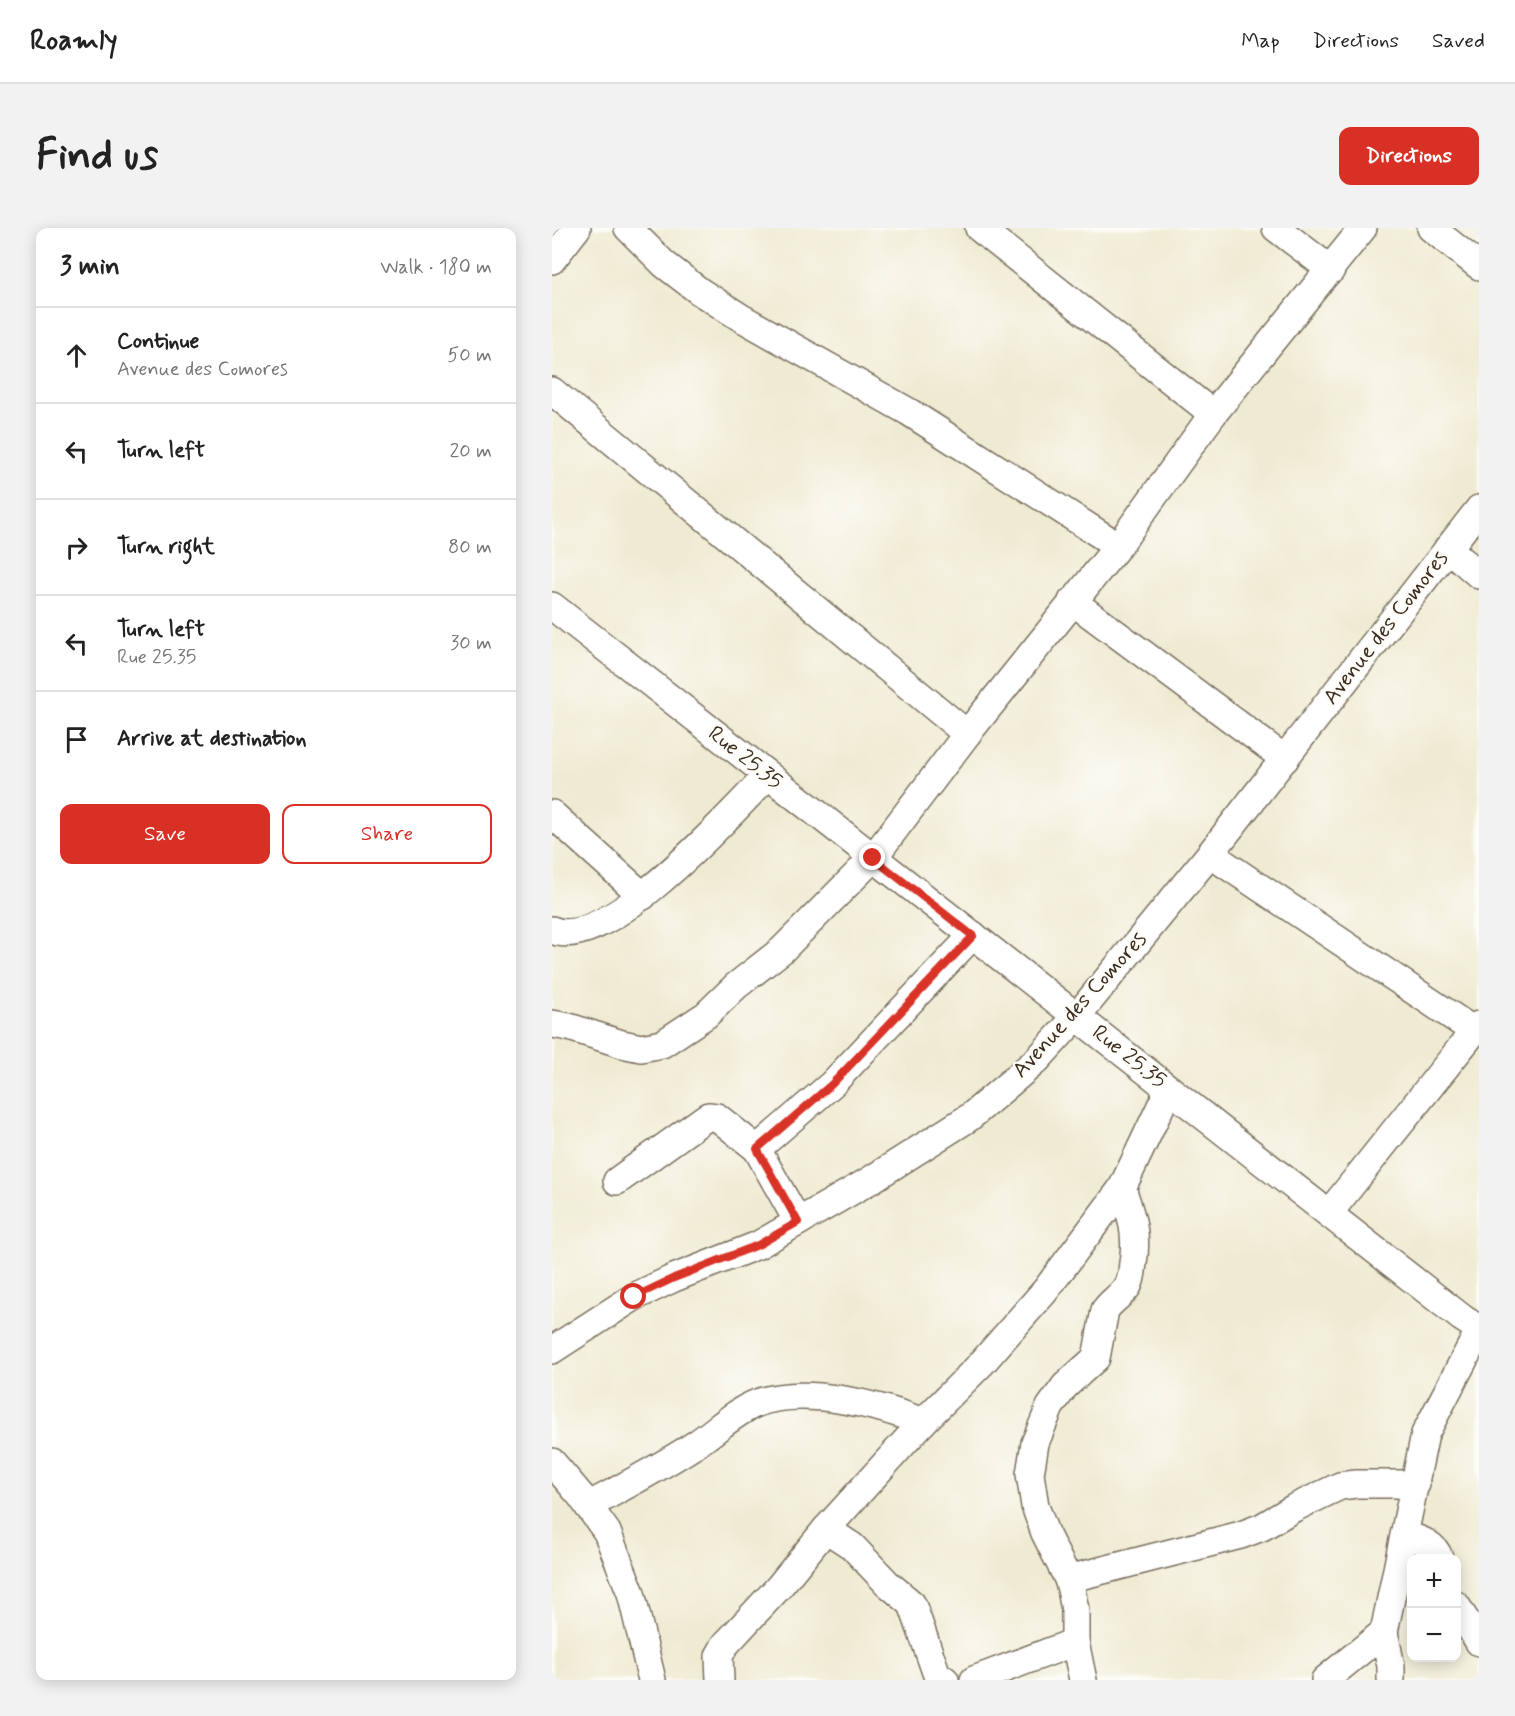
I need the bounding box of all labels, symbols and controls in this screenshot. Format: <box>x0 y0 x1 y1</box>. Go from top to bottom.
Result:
text: Roamly <box>30 23 118 60</box>
text: Map <box>1241 27 1280 55</box>
text: Directions <box>1313 27 1399 55</box>
text: Saved <box>1432 27 1485 55</box>
button: Directions <box>1339 127 1479 185</box>
text: Find us <box>36 129 158 184</box>
text: 3 min <box>60 250 120 284</box>
text: Walk · 180 m <box>380 254 492 281</box>
text: Continue <box>117 328 199 356</box>
icon: ahead <box>60 339 93 372</box>
text: 50 m <box>447 342 492 369</box>
text: Avenue des Comores <box>117 356 288 383</box>
icon: left <box>60 435 93 468</box>
text: Turn left <box>117 437 205 465</box>
text: 20 m <box>449 438 492 465</box>
icon: right <box>60 531 93 564</box>
text: Turn right <box>117 533 215 561</box>
text: 80 m <box>448 534 492 561</box>
street label: Avenue des Comores <box>1317 545 1455 711</box>
text: Turn left <box>117 616 205 644</box>
icon: left <box>60 627 93 660</box>
text: 30 m <box>450 630 492 657</box>
text: Rue 25.35 <box>117 644 196 671</box>
street label: Rue 25.35 <box>702 720 788 796</box>
icon: arrive <box>60 723 93 756</box>
text: Arrive at destination <box>117 725 307 753</box>
button: Save <box>60 804 270 864</box>
button: Share <box>282 804 492 864</box>
route end <box>859 844 885 870</box>
street label: Avenue des Comores <box>1007 926 1153 1084</box>
street label: Rue 25.35 <box>1086 1019 1172 1095</box>
route start <box>620 1283 646 1309</box>
map controls <box>1407 1554 1461 1662</box>
button: + <box>1407 1554 1461 1608</box>
button: − <box>1407 1608 1461 1662</box>

